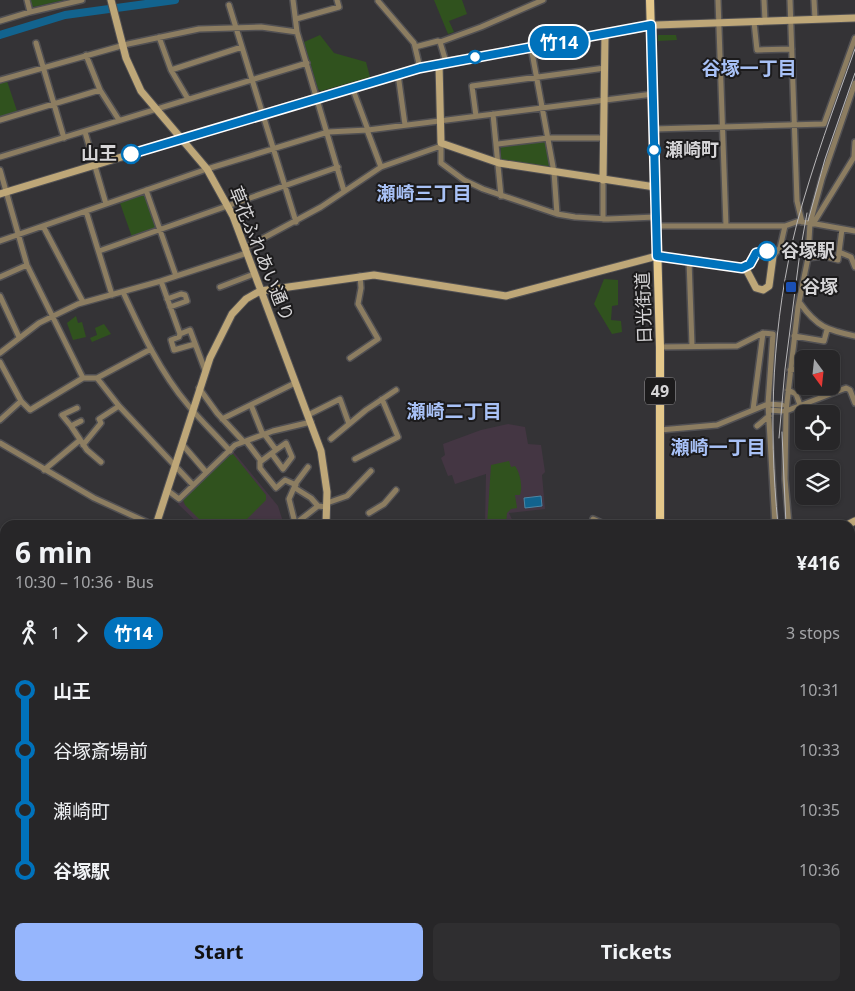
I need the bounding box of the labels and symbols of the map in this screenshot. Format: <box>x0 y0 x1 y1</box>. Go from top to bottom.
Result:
line badge: 竹14 <box>530 26 588 58</box>
unlabelled marker <box>468 50 482 64</box>
district label: 谷塚一丁目 <box>701 55 797 81</box>
place label: 瀬崎町 <box>665 137 719 161</box>
place label: 山王 <box>81 141 117 165</box>
marker: 瀬崎町 <box>647 143 661 157</box>
marker: 山王 <box>121 144 141 164</box>
district label: 瀬崎三丁目 <box>376 180 472 206</box>
street label: 草花ふれあい通り <box>224 182 300 325</box>
place label: 谷塚駅 <box>781 238 835 262</box>
marker: 谷塚駅 <box>757 241 777 261</box>
street label: 日光街道 <box>630 272 656 344</box>
place label: 谷塚 <box>802 274 838 298</box>
marker: 谷塚 <box>784 280 798 294</box>
north arrow <box>795 350 840 395</box>
road number: 49 <box>645 378 675 404</box>
district label: 瀬崎二丁目 <box>406 398 502 424</box>
district label: 瀬崎一丁目 <box>670 434 766 460</box>

